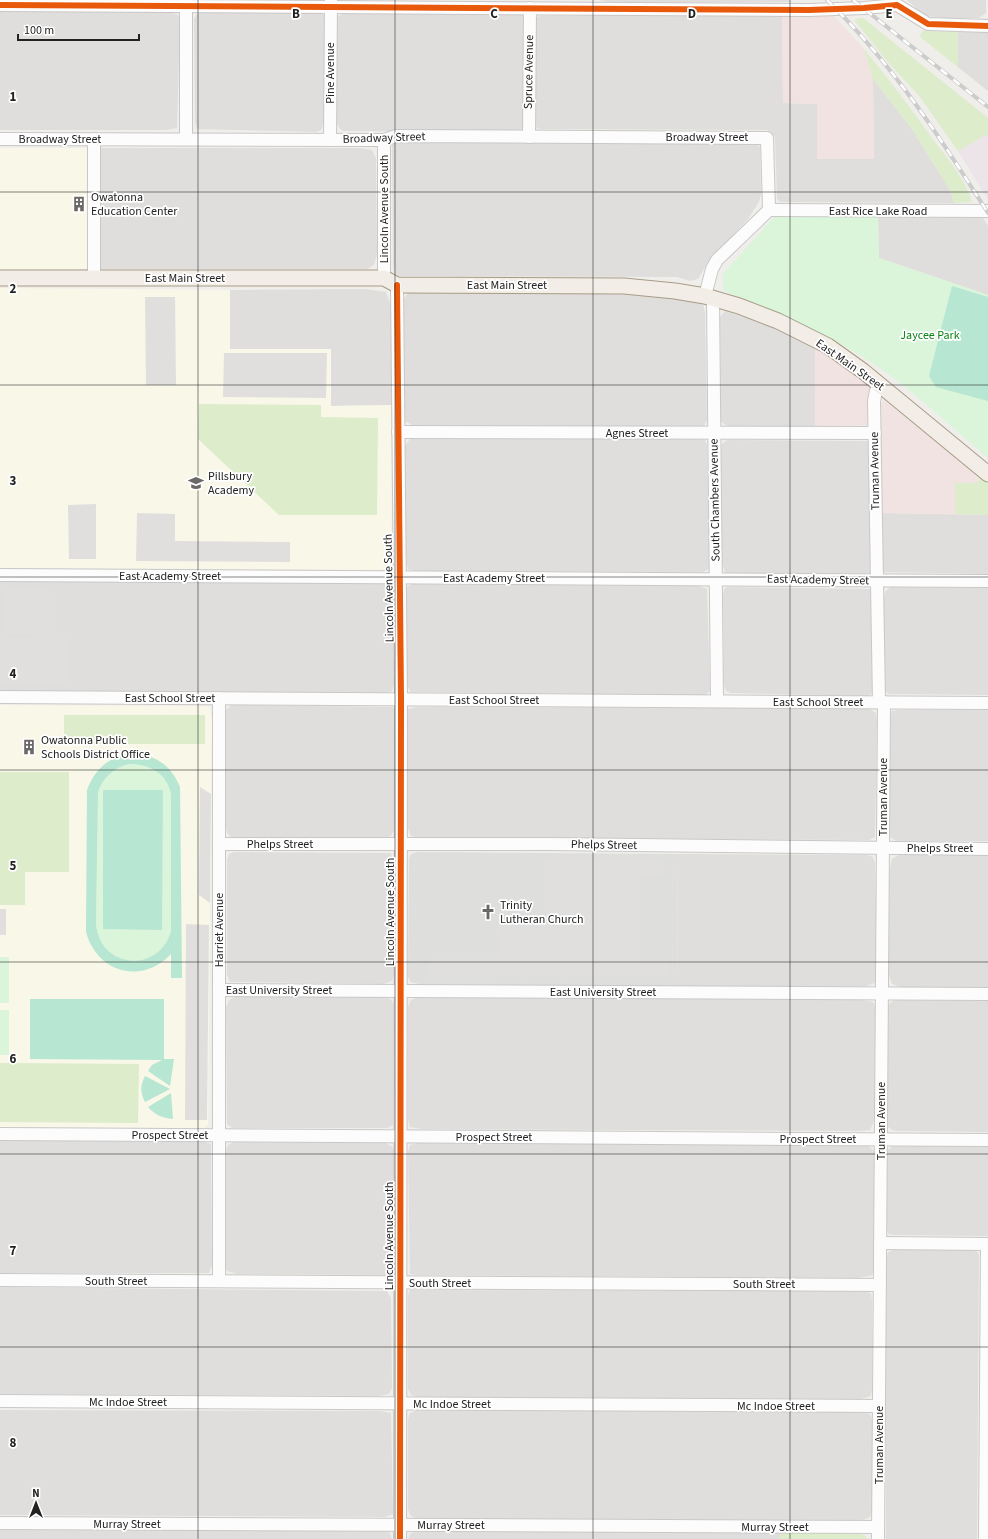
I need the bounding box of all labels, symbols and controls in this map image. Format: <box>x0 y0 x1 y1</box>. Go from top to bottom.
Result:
text: B <box>292 5 300 23</box>
text: C <box>490 5 498 23</box>
text: D <box>688 5 696 23</box>
text: E <box>885 5 893 23</box>
scale bar <box>18 16 139 42</box>
text: 100 m <box>24 22 54 39</box>
street label: Spruce Avenue <box>520 35 538 109</box>
street label: Pine Avenue <box>322 42 339 104</box>
text: 1 <box>10 88 17 106</box>
street label: Broadway Street <box>342 128 426 148</box>
street label: Broadway Street <box>666 129 748 146</box>
street label: Broadway Street <box>19 131 101 148</box>
street label: Lincoln Avenue South <box>376 155 393 263</box>
place label: Owatonna Education Center <box>91 189 178 220</box>
building icon: Owatonna Education Center <box>70 195 88 213</box>
street label: East Rice Lake Road <box>829 203 927 220</box>
street label: East Main Street <box>145 270 225 287</box>
street label: East Main Street <box>467 277 547 294</box>
text: 2 <box>10 280 17 298</box>
park label: Jaycee Park <box>900 327 960 344</box>
street label: East Main Street <box>812 335 888 395</box>
street label: Agnes Street <box>606 425 668 442</box>
street label: Truman Avenue <box>866 432 884 510</box>
street label: South Chambers Avenue <box>705 438 725 562</box>
place label: Pillsbury Academy <box>208 468 254 499</box>
text: 3 <box>10 472 17 490</box>
school or university icon: Pillsbury Academy <box>187 474 205 492</box>
street label: Lincoln Avenue South <box>380 534 398 642</box>
street label: East Academy Street <box>119 568 221 585</box>
street label: East Academy Street <box>443 570 545 587</box>
street label: East Academy Street <box>767 571 869 589</box>
text: 4 <box>10 665 17 683</box>
street label: East School Street <box>125 690 215 707</box>
street label: East School Street <box>449 692 539 709</box>
street label: East School Street <box>773 694 863 711</box>
place label: Owatonna Public Schools District Office <box>41 732 150 763</box>
building icon: Owatonna Public Schools District Office <box>20 738 38 756</box>
street label: Truman Avenue <box>875 758 892 836</box>
street label: Phelps Street <box>247 836 313 853</box>
street label: Phelps Street <box>571 836 637 854</box>
street label: Phelps Street <box>907 840 973 857</box>
text: 5 <box>10 857 17 875</box>
street label: Lincoln Avenue South <box>382 858 399 966</box>
street label: Harriet Avenue <box>211 893 228 967</box>
place label: Trinity Lutheran Church <box>500 897 584 928</box>
church icon: Trinity Lutheran Church <box>479 903 497 921</box>
street label: East University Street <box>226 982 332 999</box>
street label: East University Street <box>550 984 656 1001</box>
text: 6 <box>10 1050 17 1068</box>
street label: Truman Avenue <box>873 1082 890 1160</box>
street label: Prospect Street <box>132 1127 208 1144</box>
street label: Prospect Street <box>456 1129 532 1146</box>
street label: Prospect Street <box>780 1131 856 1148</box>
street label: Lincoln Avenue South <box>381 1182 398 1290</box>
text: 7 <box>10 1242 17 1260</box>
street label: South Street <box>85 1273 147 1290</box>
street label: South Street <box>409 1275 471 1292</box>
street label: South Street <box>733 1276 795 1293</box>
street label: Mc Indoe Street <box>89 1394 167 1411</box>
street label: Mc Indoe Street <box>413 1396 491 1413</box>
street label: Mc Indoe Street <box>737 1398 815 1415</box>
street label: Truman Avenue <box>871 1406 888 1484</box>
text: 8 <box>10 1434 17 1452</box>
north arrow <box>16 1483 56 1523</box>
text: N <box>32 1486 40 1501</box>
street label: Murray Street <box>93 1516 161 1533</box>
street label: Murray Street <box>417 1517 485 1534</box>
street label: Murray Street <box>741 1519 809 1536</box>

